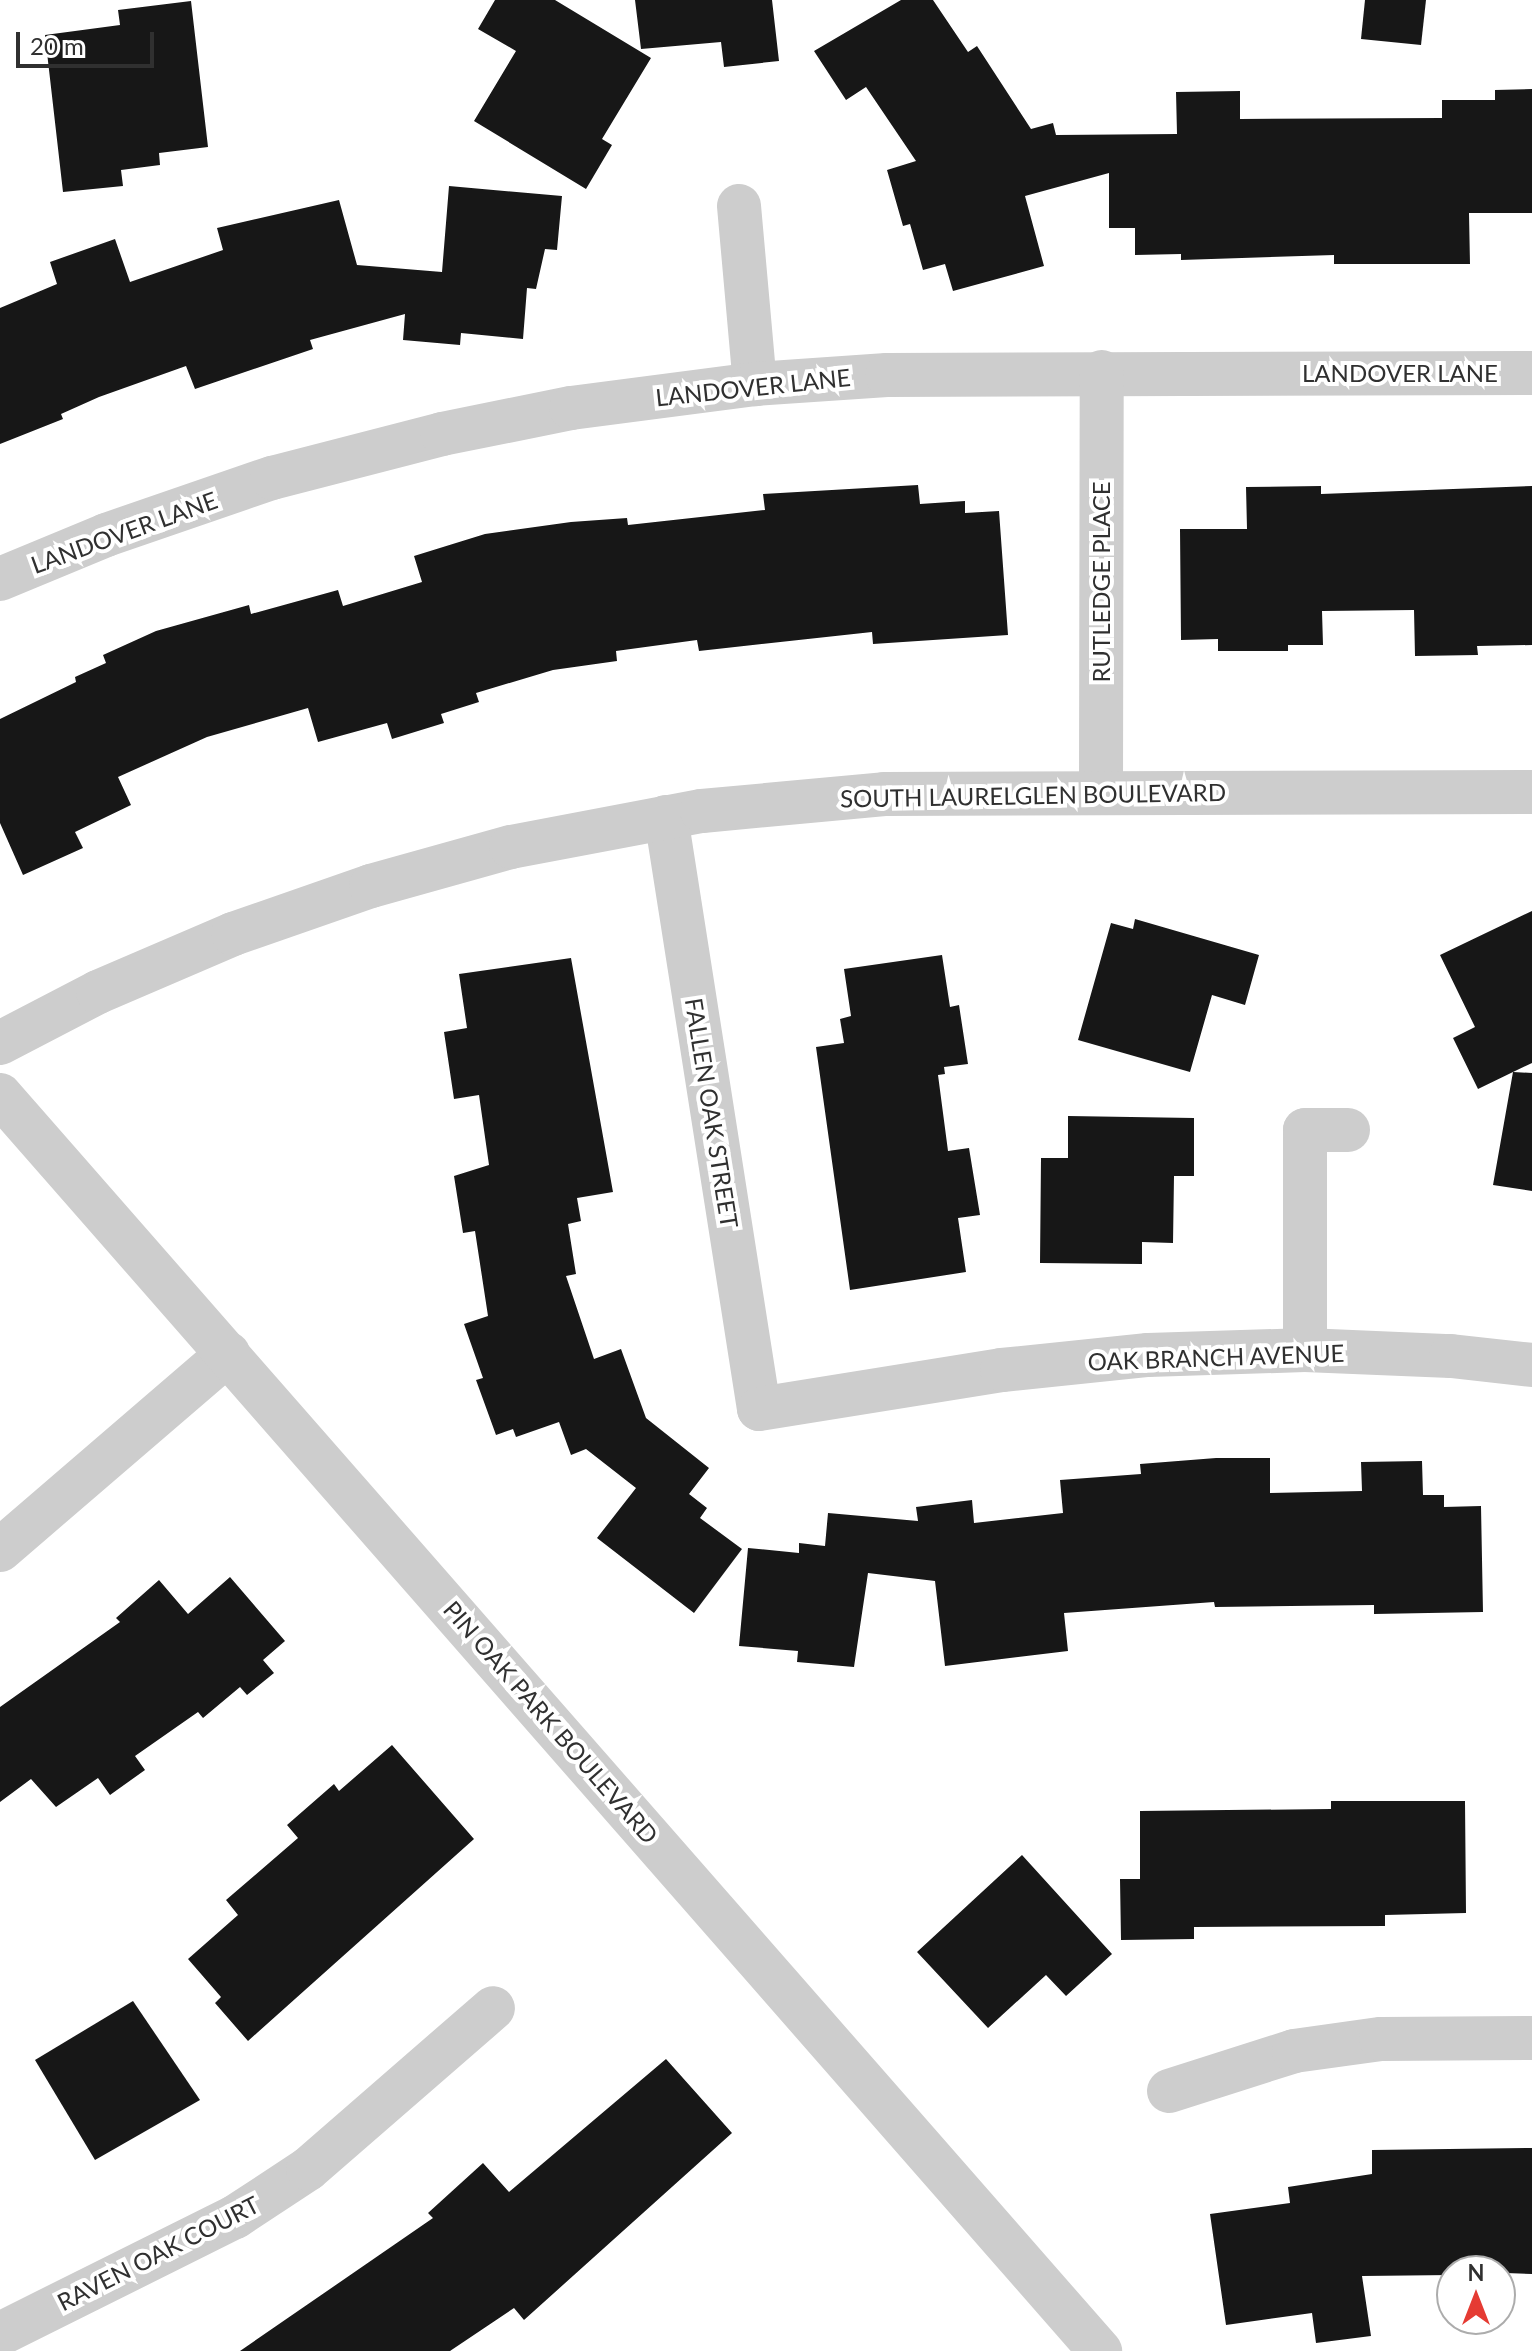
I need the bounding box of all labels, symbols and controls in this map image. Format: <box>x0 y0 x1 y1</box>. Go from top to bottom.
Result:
scale bar <box>20 16 158 66</box>
text: 20 m <box>30 31 84 60</box>
street label: LANDOVER LANE <box>1302 359 1498 387</box>
street label: LANDOVER LANE <box>654 362 852 412</box>
street label: RUTLEDGE PLACE <box>1087 481 1115 683</box>
street label: LANDOVER LANE <box>27 485 221 579</box>
street label: SOUTH LAURELGLEN BOULEVARD <box>840 777 1226 813</box>
street label: FALLEN OAK STREET <box>680 996 744 1230</box>
street label: OAK BRANCH AVENUE <box>1087 1338 1345 1376</box>
street label: PIN OAK PARK BOULEVARD <box>438 1595 664 1849</box>
street label: RAVEN OAK COURT <box>52 2190 264 2316</box>
north arrow <box>1436 2255 1516 2335</box>
text: N <box>1468 2259 1484 2286</box>

